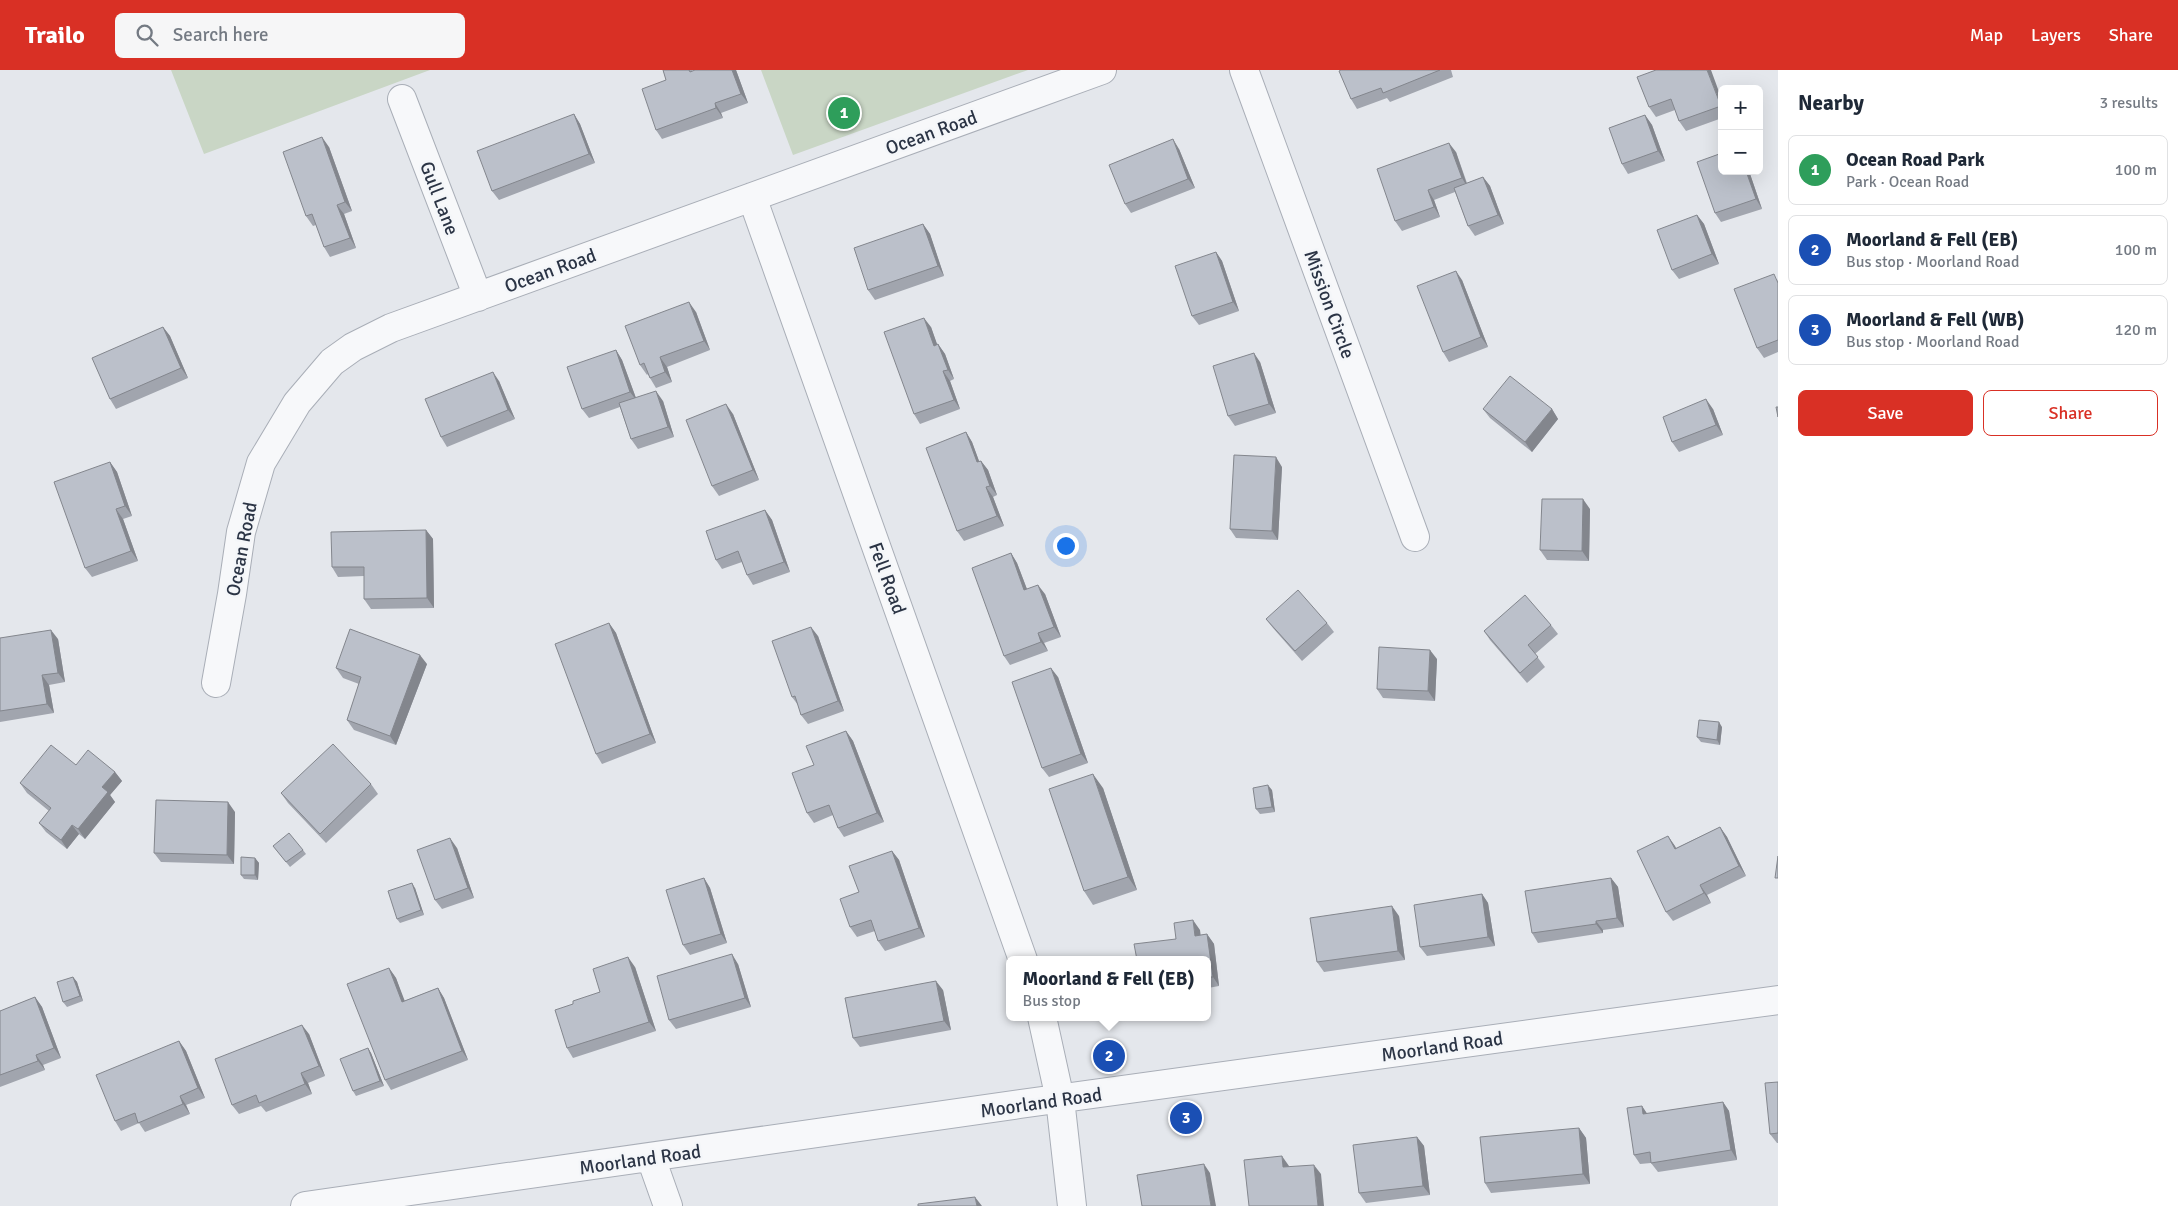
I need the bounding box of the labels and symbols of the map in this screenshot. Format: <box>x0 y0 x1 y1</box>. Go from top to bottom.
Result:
pin: 1 <box>828 94 860 132</box>
street label: Ocean Road <box>882 105 980 161</box>
street label: Gull Lane <box>414 158 464 239</box>
street label: Ocean Road <box>501 243 599 299</box>
street label: Mission Circle <box>1298 247 1360 362</box>
street label: Ocean Road <box>221 500 263 598</box>
your location <box>1053 533 1079 559</box>
street label: Fell Road <box>863 539 911 618</box>
street label: Moorland Road <box>1380 1027 1505 1067</box>
pin: 2 <box>1093 1037 1125 1075</box>
street label: Moorland Road <box>979 1083 1104 1123</box>
pin: 3 <box>1170 1099 1202 1137</box>
street label: Moorland Road <box>578 1140 703 1180</box>

